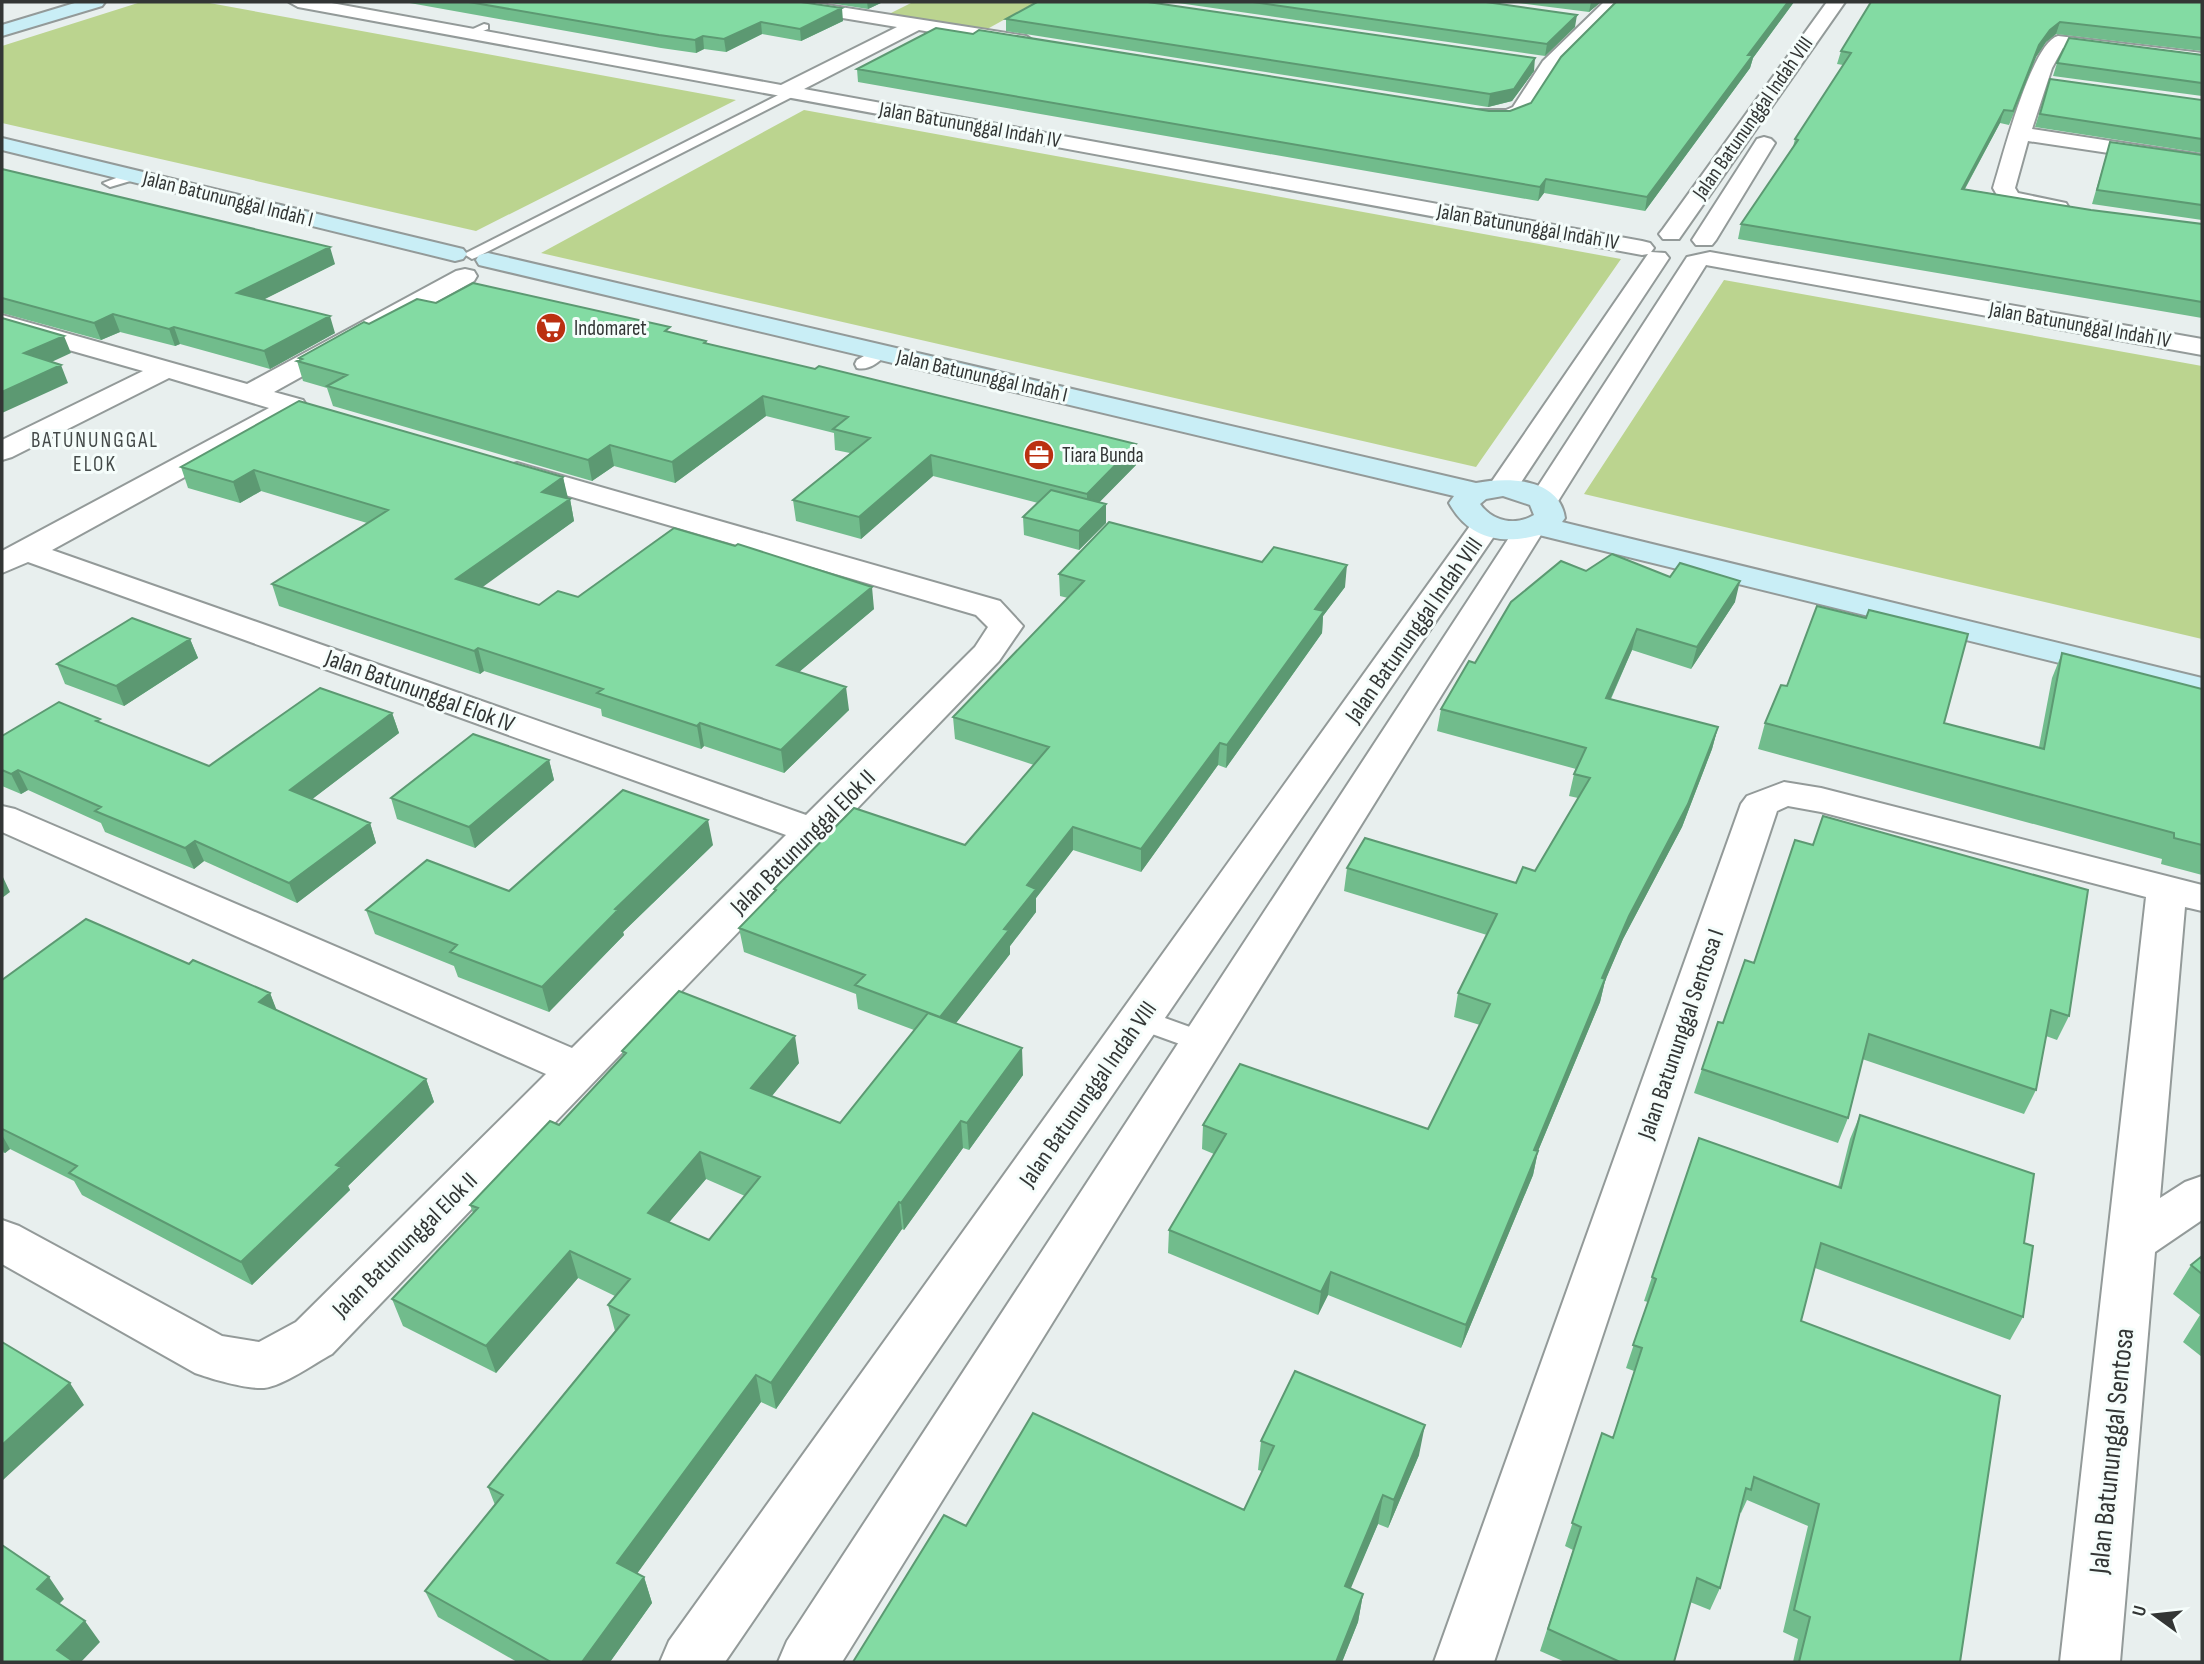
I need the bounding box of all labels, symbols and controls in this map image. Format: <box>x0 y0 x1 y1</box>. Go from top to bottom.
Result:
street label: Jalan Batununggal Indah VIII <box>1687 32 1818 205</box>
street label: Jalan Batununggal Indah IV <box>876 97 1063 153</box>
street label: Jalan Batununggal Indah I <box>139 166 316 232</box>
street label: Jalan Batununggal Indah IV <box>1434 199 1621 255</box>
street label: Jalan Batununggal Indah IV <box>1986 297 2173 353</box>
supermarket icon: Indomaret <box>534 311 568 345</box>
place label: Indomaret <box>574 316 647 341</box>
street label: Jalan Batununggal Indah I <box>893 344 1070 408</box>
district label: BATUNUNGGAL ELOK <box>31 428 159 477</box>
office icon: Tiara Bunda <box>1022 438 1056 472</box>
place label: Tiara Bunda <box>1062 443 1144 468</box>
street label: Jalan Batununggal Indah VIII <box>1338 532 1489 729</box>
street label: Jalan Batununggal Elok IV <box>321 643 519 739</box>
street label: Jalan Batununggal Elok II <box>724 763 882 921</box>
street label: Jalan Batununggal Sentosa I <box>1631 925 1731 1144</box>
street label: Jalan Batununggal Indah VIII <box>1012 996 1163 1193</box>
street label: Jalan Batununggal Elok II <box>326 1166 484 1324</box>
street label: Jalan Batununggal Sentosa <box>2083 1327 2141 1576</box>
north arrow <box>2120 1580 2190 1650</box>
text: U <box>2128 1603 2152 1619</box>

